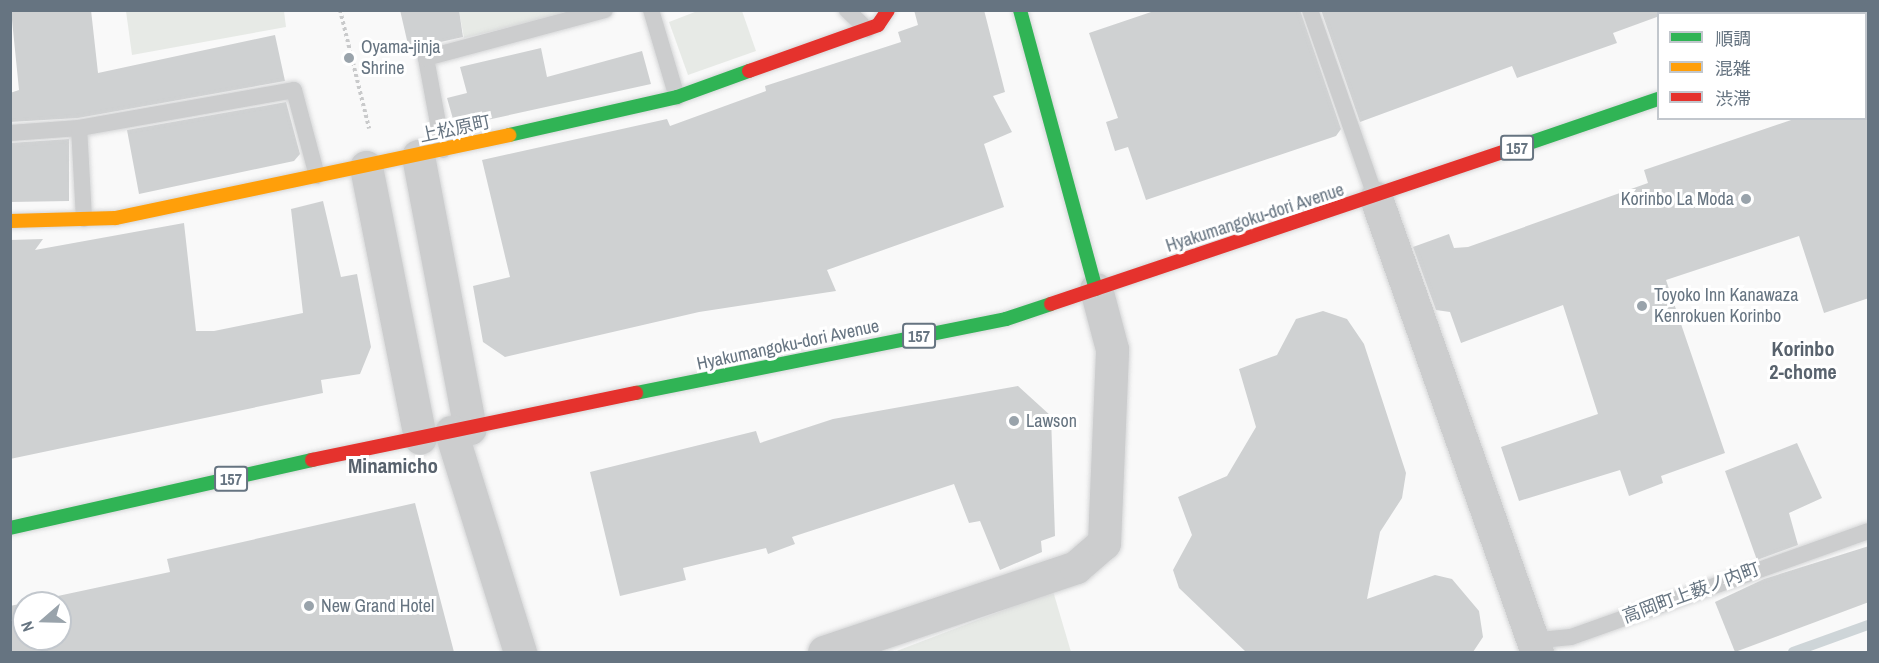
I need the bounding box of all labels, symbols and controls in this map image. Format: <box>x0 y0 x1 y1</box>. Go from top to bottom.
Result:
legend <box>1657 12 1867 120</box>
text: 順調 <box>1715 26 1751 51</box>
place label: Oyama-jinja Shrine <box>361 37 441 80</box>
marker: Oyama-jinja Shrine <box>342 51 356 65</box>
text: 混雑 <box>1715 56 1751 81</box>
text: 渋滞 <box>1715 86 1751 111</box>
street label: 上松原町 <box>418 111 492 147</box>
road number: 157 <box>1499 135 1535 161</box>
street label: Hyakumangoku-dori Avenue <box>1163 179 1347 257</box>
place label: Korinbo La Moda <box>1621 188 1734 210</box>
marker: Korinbo La Moda <box>1739 192 1753 206</box>
place label: Toyoko Inn Kanawaza Kenrokuen Korinbo <box>1654 285 1798 328</box>
marker: Toyoko Inn Kanawaza Kenrokuen Korinbo <box>1635 299 1649 313</box>
street label: Hyakumangoku-dori Avenue <box>694 315 882 375</box>
road number: 157 <box>901 323 937 349</box>
district label: Korinbo 2-chome <box>1769 337 1837 384</box>
place label: Lawson <box>1026 410 1077 432</box>
marker: Lawson <box>1007 414 1021 428</box>
district label: Minamicho <box>348 453 438 479</box>
road number: 157 <box>213 466 249 492</box>
street label: 高岡町上薮ノ内町 <box>1620 558 1762 628</box>
north arrow <box>12 591 72 651</box>
place label: New Grand Hotel <box>321 595 434 617</box>
marker: New Grand Hotel <box>302 599 316 613</box>
text: N <box>15 618 39 635</box>

